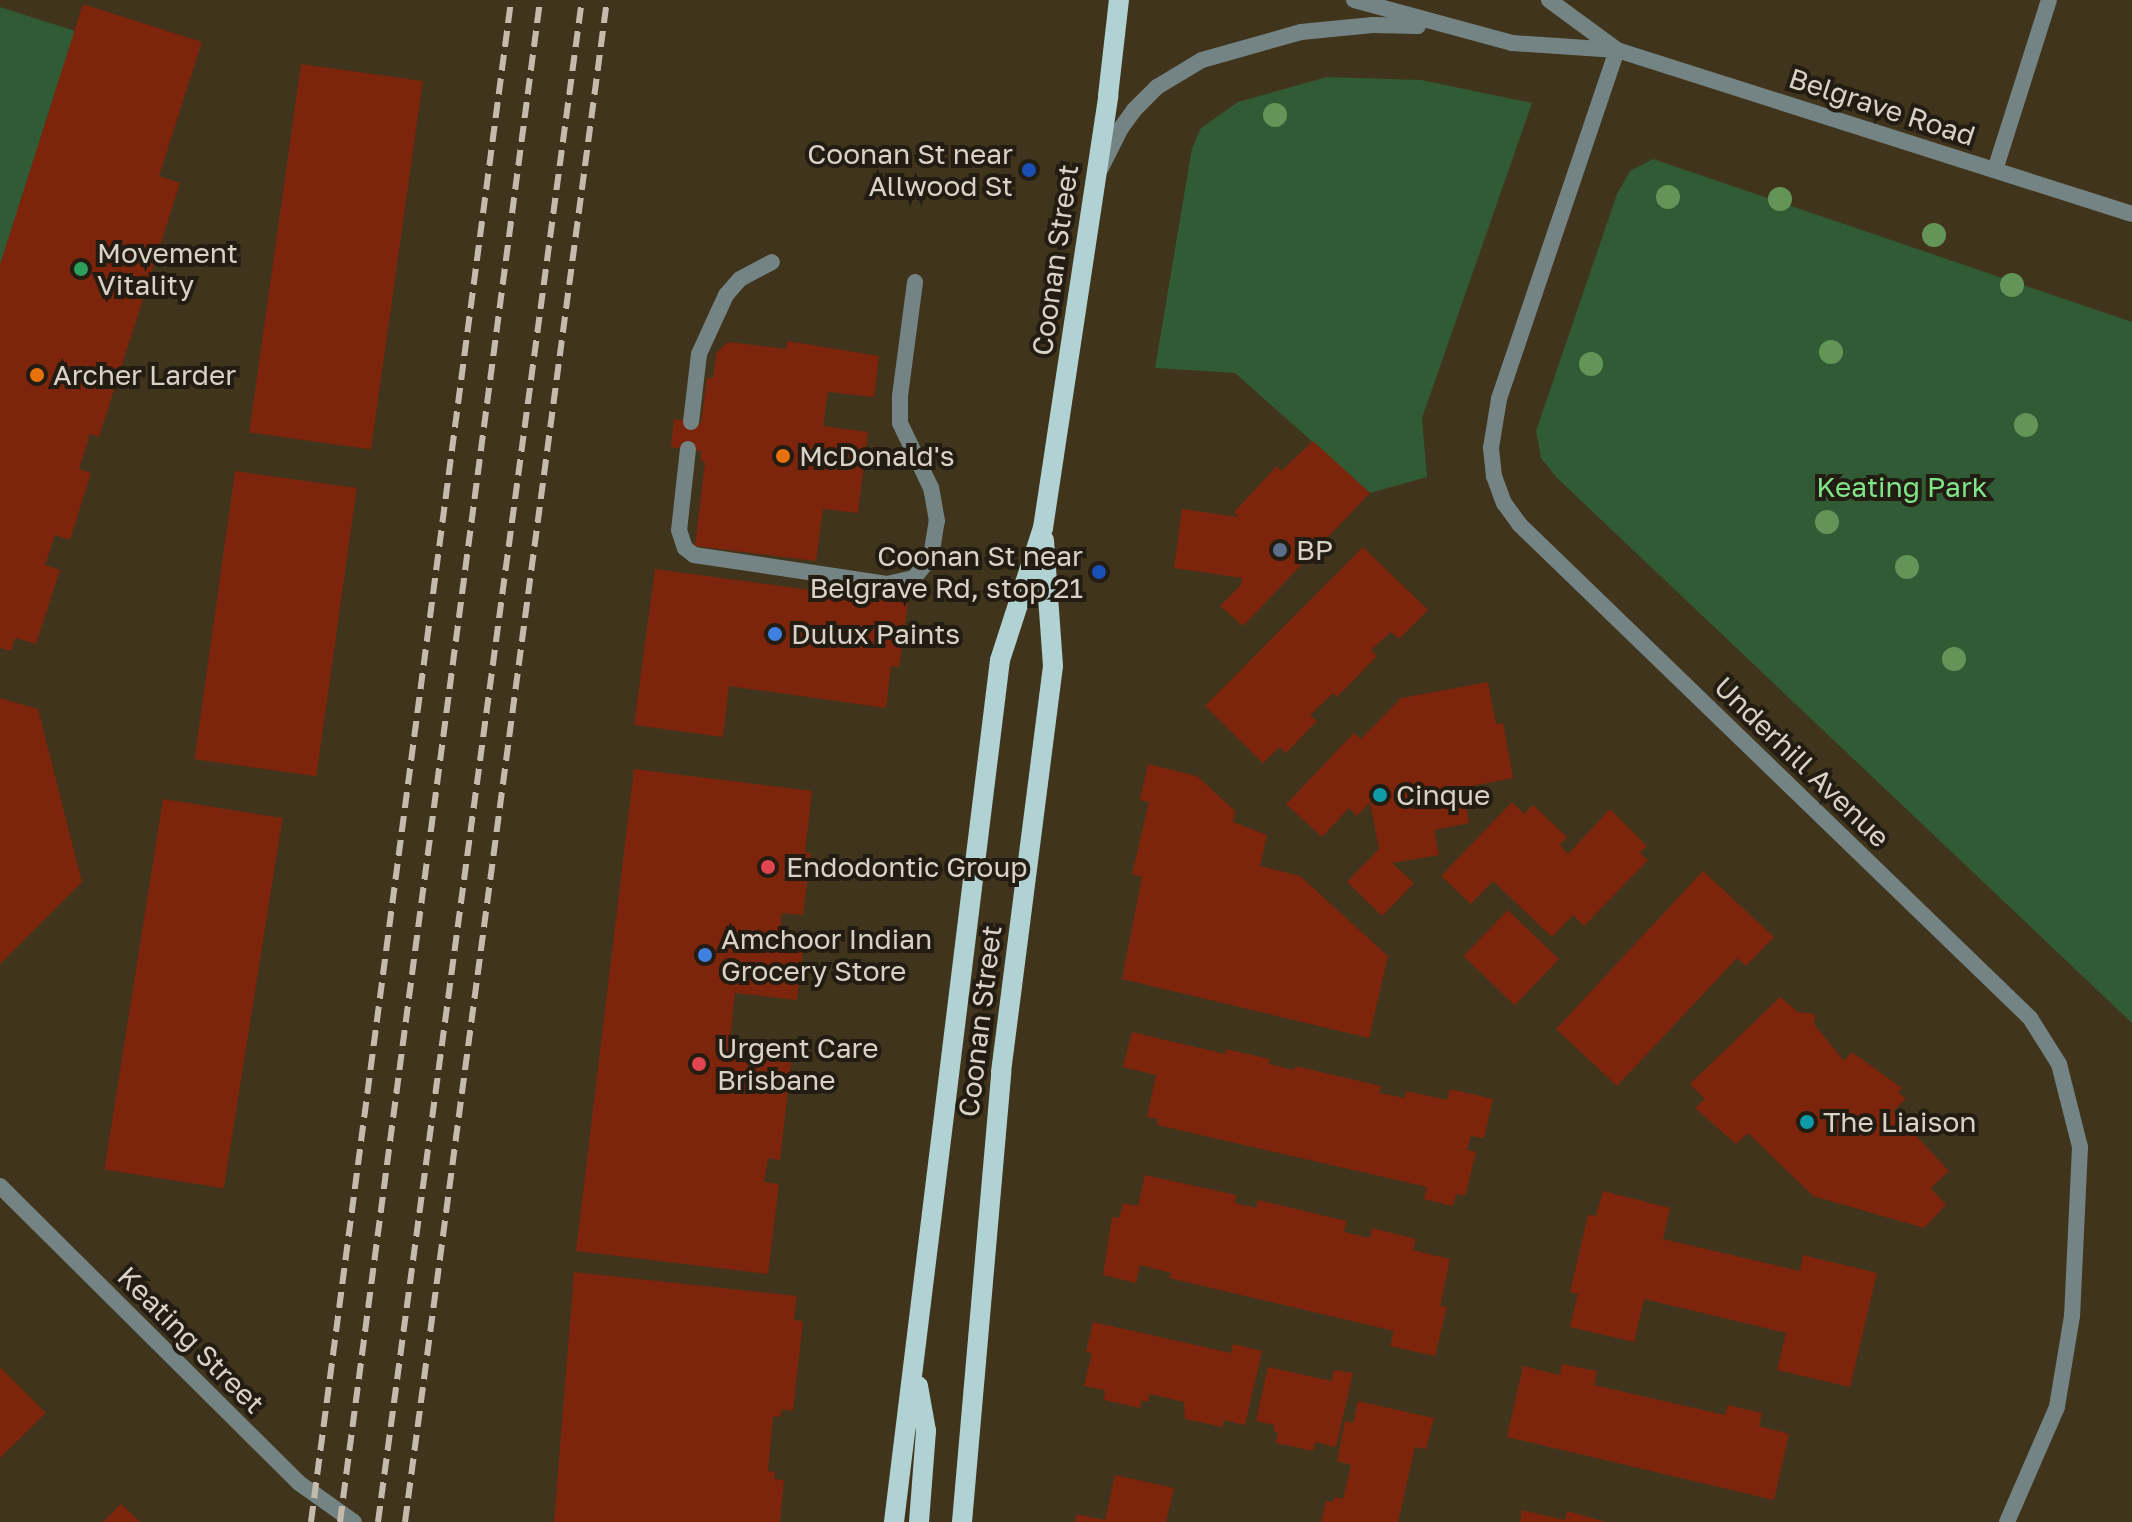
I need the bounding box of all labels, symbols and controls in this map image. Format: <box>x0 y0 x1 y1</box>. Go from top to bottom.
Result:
street label: Belgrave Road <box>1785 61 1979 153</box>
place label: Coonan St near Allwood St <box>807 137 1013 203</box>
marker: Coonan St near Allwood St <box>1020 161 1038 179</box>
street label: Coonan Street <box>1025 162 1085 358</box>
place label: Movement Vitality <box>97 236 238 302</box>
marker: Movement Vitality <box>72 260 90 278</box>
place label: Archer Larder <box>53 358 236 392</box>
marker: Archer Larder <box>28 366 46 384</box>
place label: McDonald's <box>799 439 955 473</box>
marker: McDonald's <box>774 447 792 465</box>
park label: Keating Park <box>1816 470 1988 504</box>
place label: BP <box>1296 533 1333 567</box>
place label: Coonan St near Belgrave Rd, stop 21 <box>810 539 1083 605</box>
marker: BP <box>1271 541 1289 559</box>
marker: Coonan St near Belgrave Rd, stop 21 <box>1090 563 1108 581</box>
place label: Dulux Paints <box>791 617 960 651</box>
marker: Dulux Paints <box>766 625 784 643</box>
street label: Underhill Avenue <box>1707 670 1897 854</box>
place label: Cinque <box>1396 778 1490 812</box>
marker: Cinque <box>1371 786 1389 804</box>
place label: Endodontic Group <box>786 850 1028 884</box>
marker: Endodontic Group <box>757 856 779 878</box>
place label: Amchoor Indian Grocery Store <box>721 922 932 988</box>
street label: Coonan Street <box>952 923 1008 1119</box>
marker: Amchoor Indian Grocery Store <box>696 946 714 964</box>
place label: Urgent Care Brisbane <box>717 1031 878 1097</box>
marker: Urgent Care Brisbane <box>688 1053 710 1075</box>
place label: The Liaison <box>1823 1105 1976 1139</box>
marker: The Liaison <box>1798 1113 1816 1131</box>
street label: Keating Street <box>111 1260 271 1420</box>

